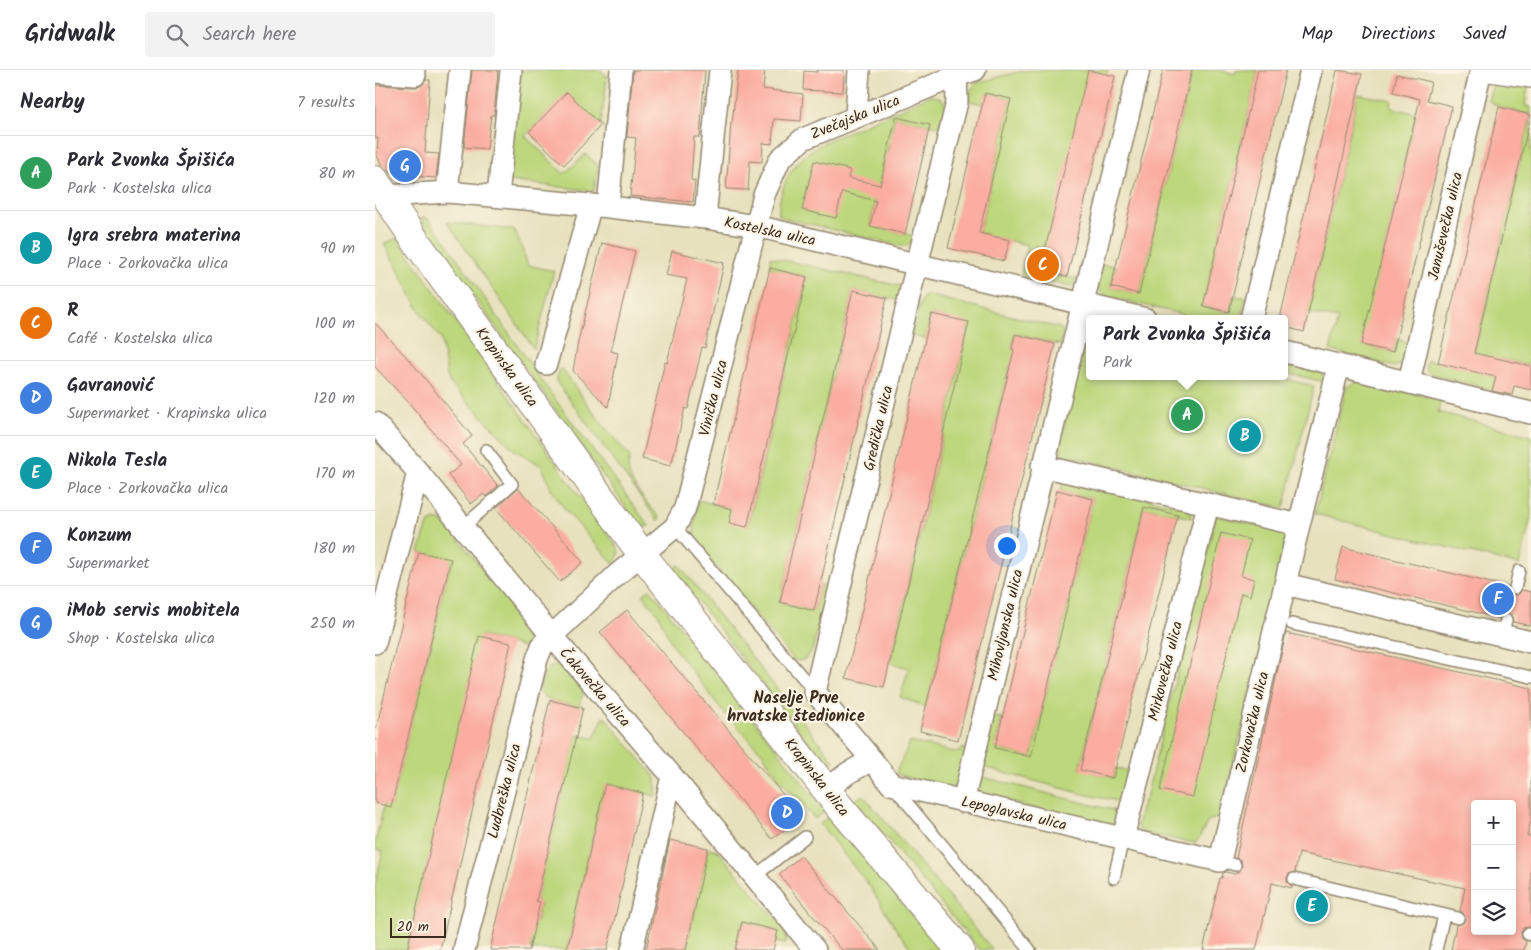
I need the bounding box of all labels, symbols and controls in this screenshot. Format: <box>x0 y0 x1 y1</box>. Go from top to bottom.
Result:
search box <box>145 12 495 57</box>
text: Gridwalk <box>25 15 115 54</box>
text: Search here <box>203 20 296 50</box>
text: Map <box>1301 20 1333 49</box>
text: Directions <box>1361 20 1435 49</box>
text: Saved <box>1463 20 1506 49</box>
icon: search <box>163 21 191 49</box>
text: Nearby <box>20 86 85 119</box>
street label: Zvečajska ulica <box>807 89 904 147</box>
text: 7 results <box>297 90 355 115</box>
text: Park Zvonka Špišića <box>67 146 235 176</box>
pin: G <box>389 147 421 185</box>
text: A <box>31 161 41 186</box>
text: 80 m <box>318 161 355 186</box>
street label: Januševečka ulica <box>1422 170 1470 283</box>
text: Park · Kostelska ulica <box>67 176 212 201</box>
street label: Kostelska ulica <box>722 211 818 253</box>
text: Igra srebra materina <box>67 221 241 251</box>
text: B <box>31 236 41 261</box>
text: 90 m <box>320 236 355 261</box>
pin: C <box>1027 246 1059 284</box>
text: Place · Zorkovačka ulica <box>67 251 228 276</box>
text: R <box>67 296 78 326</box>
text: C <box>31 311 41 336</box>
text: 100 m <box>315 311 355 336</box>
popup <box>1086 315 1288 380</box>
text: Park Zvonka Špišića <box>1103 320 1271 350</box>
street label: Krapinska ulica <box>469 322 544 413</box>
text: Café · Kostelska ulica <box>67 326 213 351</box>
text: Park <box>1103 350 1132 375</box>
street label: Vinička ulica <box>693 357 735 439</box>
text: Gavranović <box>67 371 154 401</box>
street label: Gredička ulica <box>858 383 900 473</box>
text: D <box>31 386 41 411</box>
text: 120 m <box>314 386 355 411</box>
pin: A <box>1171 396 1203 434</box>
text: Supermarket · Krapinska ulica <box>67 401 267 426</box>
pin: B <box>1229 417 1261 455</box>
text: Nikola Tesla <box>67 446 167 476</box>
text: E <box>32 461 40 486</box>
text: 170 m <box>315 461 355 486</box>
text: Place · Zorkovačka ulica <box>67 476 228 501</box>
text: Konzum <box>67 521 132 551</box>
your location <box>994 533 1020 559</box>
text: F <box>32 536 40 561</box>
text: 180 m <box>313 536 355 561</box>
text: Supermarket <box>67 551 150 576</box>
street label: Mihovljanska ulica <box>981 567 1030 683</box>
pin: F <box>1482 580 1514 618</box>
text: iMob servis mobitela <box>67 596 240 626</box>
text: G <box>31 611 41 636</box>
text: 250 m <box>310 611 355 636</box>
street label: Mirkovečka ulica <box>1142 619 1190 724</box>
text: Shop · Kostelska ulica <box>67 626 215 651</box>
street label: Čakovečka ulica <box>553 642 636 733</box>
street label: Zorkovačka ulica <box>1230 669 1276 775</box>
district label: Naselje Prve hrvatske štedionice <box>727 686 865 729</box>
street label: Krapinska ulica <box>778 733 855 822</box>
street label: Ludbreška ulica <box>482 741 528 841</box>
street label: Lepoglavska ulica <box>959 790 1069 838</box>
pin: D <box>771 794 803 832</box>
map controls <box>1471 800 1516 935</box>
button: + <box>1471 800 1516 845</box>
button: − <box>1471 845 1516 890</box>
pin: E <box>1296 887 1328 925</box>
button: layers <box>1471 890 1516 935</box>
scale bar <box>390 915 446 938</box>
text: 20 m <box>397 916 429 938</box>

